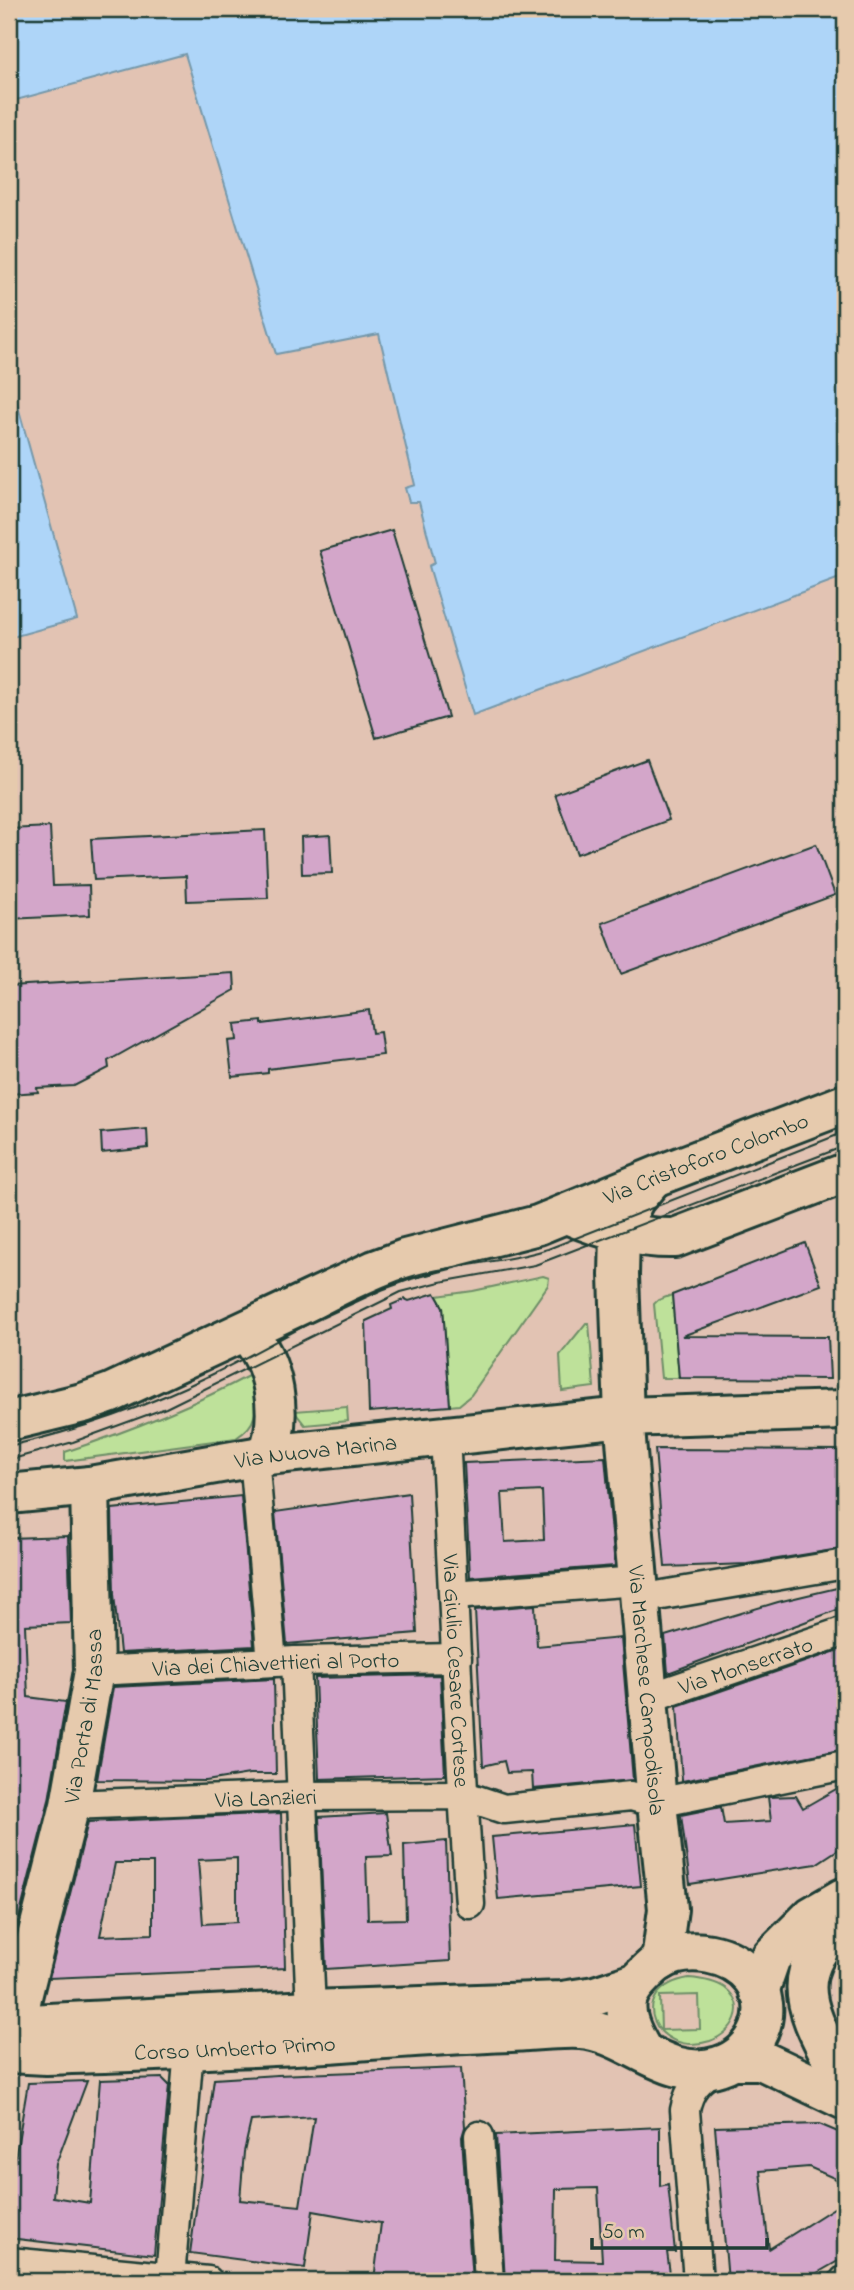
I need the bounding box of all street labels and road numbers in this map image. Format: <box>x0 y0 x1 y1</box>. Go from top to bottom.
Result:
street label: Via Cristoforo Colombo <box>598 1105 814 1216</box>
street label: Via Nuova Marina <box>231 1427 399 1480</box>
street label: Via Giulio Cesare Cortese <box>432 1552 477 1789</box>
street label: Via Marchese Campodisola <box>618 1563 672 1817</box>
street label: Via Porta di Massa <box>56 1628 113 1807</box>
street label: Via Monserrato <box>674 1629 818 1706</box>
street label: Via dei Chiavettieri al Porto <box>151 1645 400 1687</box>
street label: Via Lanzieri <box>213 1782 317 1818</box>
street label: Corso Umberto Primo <box>134 2028 337 2071</box>

